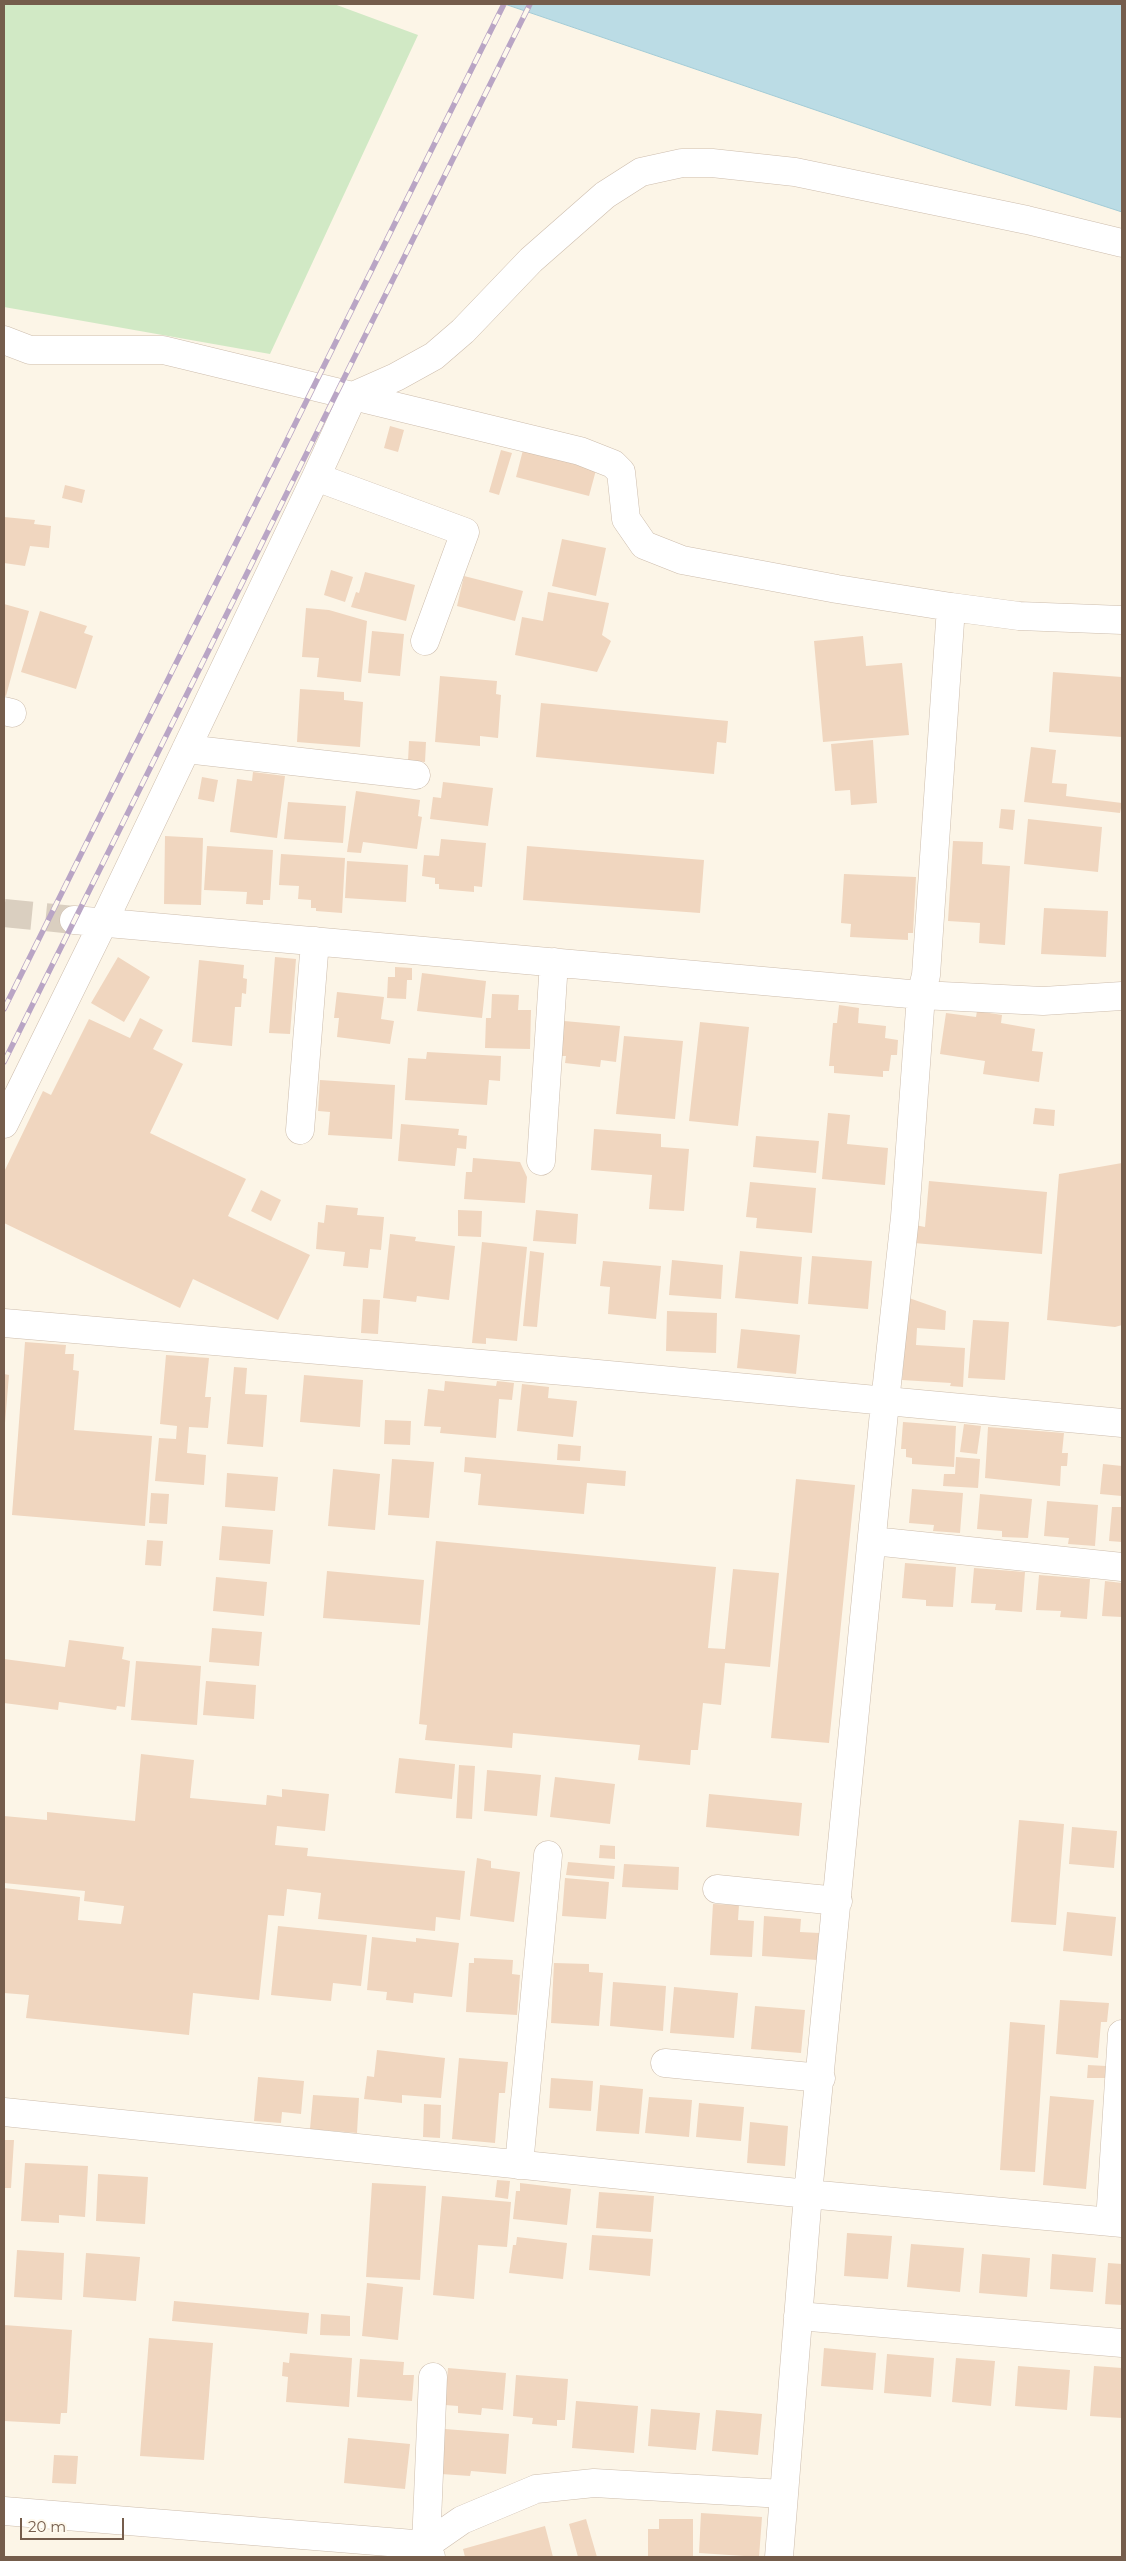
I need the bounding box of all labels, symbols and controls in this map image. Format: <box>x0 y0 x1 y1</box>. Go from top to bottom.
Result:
scale bar <box>22 2508 126 2540</box>
text: 20 m <box>28 2517 66 2536</box>

